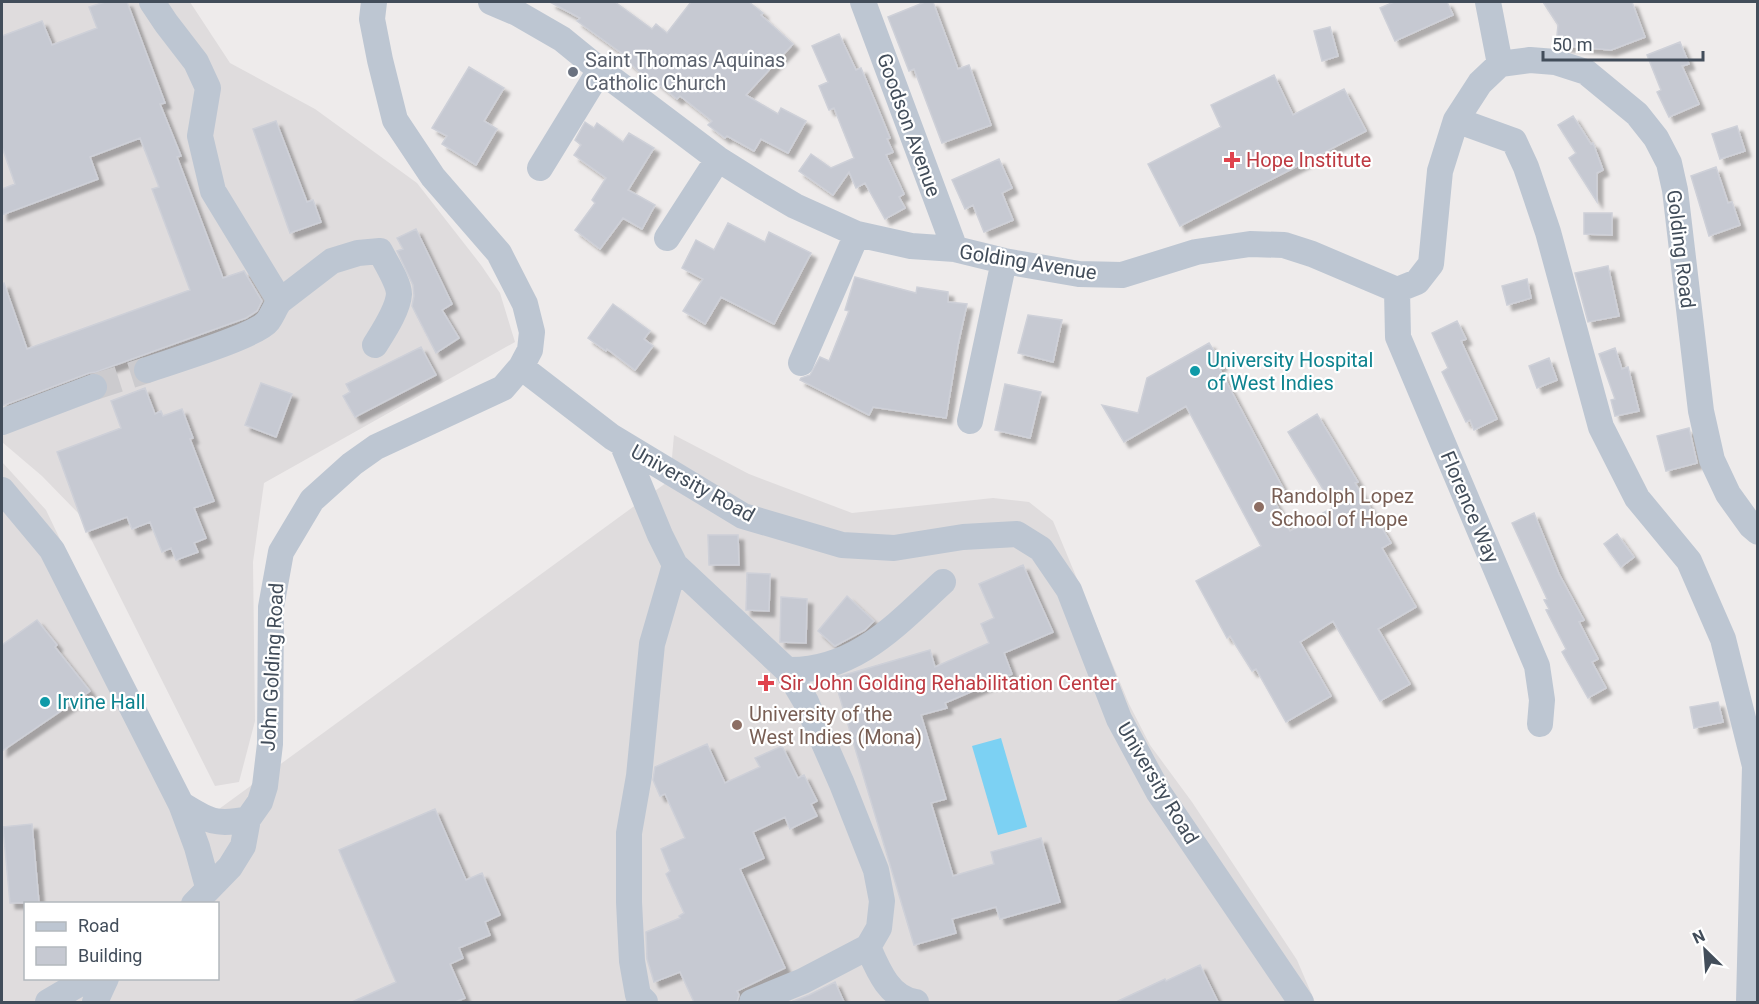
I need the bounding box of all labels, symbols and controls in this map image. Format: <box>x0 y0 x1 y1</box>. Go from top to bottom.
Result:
scale bar <box>1543 24 1704 62</box>
text: 50 m <box>1552 34 1592 55</box>
place label: Saint Thomas Aquinas Catholic Church <box>585 48 785 95</box>
street label: Goodson Avenue <box>872 50 946 200</box>
marker: Saint Thomas Aquinas Catholic Church <box>566 65 580 79</box>
place label: Hope Institute <box>1246 148 1371 172</box>
marker: Hope Institute <box>1223 151 1241 169</box>
street label: Golding Road <box>1662 188 1700 310</box>
street label: Golding Avenue <box>958 239 1098 285</box>
place label: University Hospital of West Indies <box>1207 348 1373 395</box>
marker: University Hospital of West Indies <box>1188 364 1202 378</box>
street label: University Road <box>627 439 759 527</box>
street label: Florence Way <box>1436 447 1505 567</box>
place label: Randolph Lopez School of Hope <box>1271 484 1414 531</box>
marker: Randolph Lopez School of Hope <box>1252 500 1266 514</box>
street label: John Golding Road <box>256 582 288 752</box>
place label: Sir John Golding Rehabilitation Center <box>780 671 1117 695</box>
marker: Sir John Golding Rehabilitation Center <box>757 674 775 692</box>
place label: Irvine Hall <box>57 690 145 714</box>
marker: Irvine Hall <box>38 695 52 709</box>
place label: University of the West Indies (Mona) <box>749 702 922 749</box>
marker: University of the West Indies (Mona) <box>730 718 744 732</box>
street label: University Road <box>1112 718 1204 848</box>
legend <box>24 902 219 980</box>
text: Road <box>78 915 119 936</box>
north arrow <box>1675 920 1735 980</box>
text: N <box>1690 926 1708 948</box>
text: Building <box>78 945 142 966</box>

